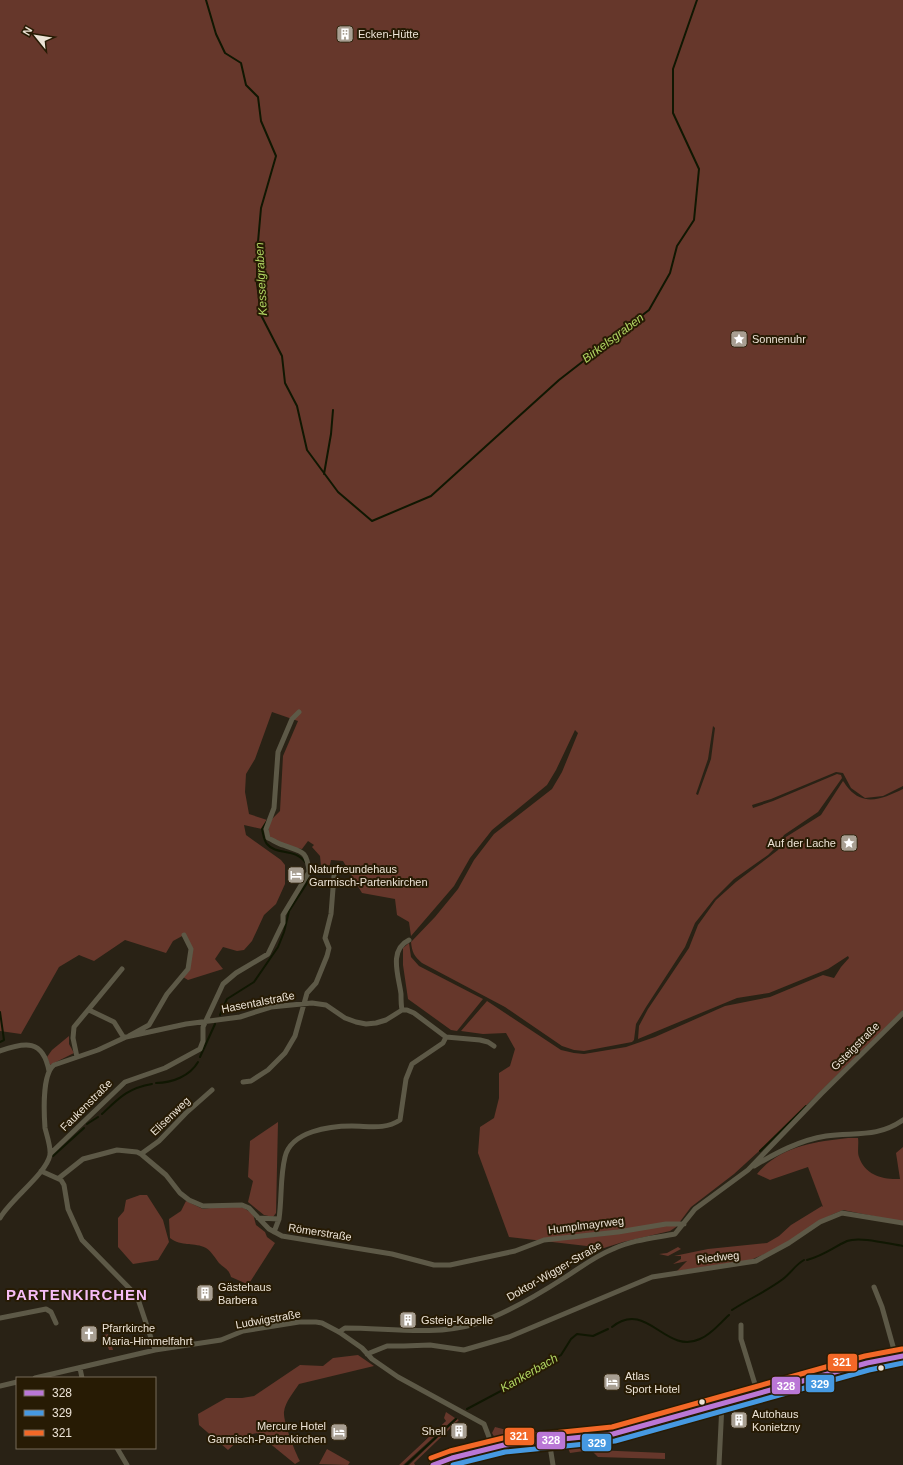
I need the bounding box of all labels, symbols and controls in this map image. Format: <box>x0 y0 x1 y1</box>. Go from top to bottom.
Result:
north arrow <box>16 16 56 56</box>
building icon: Ecken-Hütte <box>335 24 355 44</box>
text: N <box>20 25 35 37</box>
place label: Ecken-Hütte <box>358 28 419 40</box>
water label: Kesselgraben <box>252 242 270 316</box>
water label: Birkelsgraben <box>579 310 647 366</box>
place icon: Sonnenuhr <box>729 329 749 349</box>
place label: Sonnenuhr <box>752 333 806 345</box>
place icon: Auf der Lache <box>839 833 859 853</box>
place label: Auf der Lache <box>768 837 836 849</box>
place label: Naturfreundehaus Garmisch-Partenkirchen <box>309 863 428 888</box>
hotel icon: Naturfreundehaus Garmisch-Partenkirchen <box>286 865 306 885</box>
street label: Hasentalstraße <box>220 989 296 1015</box>
street label: Gsteigstraße <box>828 1019 882 1073</box>
street label: Faukenstraße <box>58 1077 114 1133</box>
street label: Elisenweg <box>148 1094 192 1138</box>
street label: Humplmayrweg <box>547 1214 625 1236</box>
street label: Römerstraße <box>287 1221 353 1243</box>
street label: Doktor-Wigger-Straße <box>504 1239 604 1303</box>
street label: Riedweg <box>696 1249 740 1265</box>
place label: Gästehaus Barbera <box>218 1281 272 1306</box>
building icon: Gästehaus Barbera <box>195 1283 215 1303</box>
district label: PARTENKIRCHEN <box>6 1286 148 1303</box>
street label: Ludwigstraße <box>234 1307 302 1331</box>
building icon: Gsteig-Kapelle <box>398 1310 418 1330</box>
place label: Gsteig-Kapelle <box>421 1314 493 1326</box>
place label: Pfarrkirche Maria-Himmelfahrt <box>102 1322 192 1347</box>
church icon: Pfarrkirche Maria-Himmelfahrt <box>79 1324 99 1344</box>
water label: Kankerbach <box>498 1351 561 1395</box>
line badge: 321 <box>827 1353 858 1372</box>
text: 321 <box>833 1356 851 1368</box>
unlabelled marker <box>876 1363 886 1373</box>
place label: Atlas Sport Hotel <box>625 1370 680 1395</box>
hotel icon: Atlas Sport Hotel <box>602 1372 622 1392</box>
line badge: 329 <box>805 1374 835 1393</box>
line badge: 328 <box>771 1376 801 1395</box>
legend <box>16 1377 156 1449</box>
text: 329 <box>811 1378 829 1390</box>
text: 328 <box>777 1380 795 1392</box>
text: 328 <box>52 1386 72 1400</box>
unlabelled marker <box>697 1397 707 1407</box>
text: 329 <box>52 1406 72 1420</box>
place label: Autohaus Konietzny <box>752 1408 801 1433</box>
building icon: Autohaus Konietzny <box>729 1410 749 1430</box>
place label: Mercure Hotel Garmisch-Partenkirchen <box>207 1420 326 1445</box>
building icon: Shell <box>449 1421 469 1441</box>
hotel icon: Mercure Hotel Garmisch-Partenkirchen <box>329 1422 349 1442</box>
place label: Shell <box>422 1425 446 1437</box>
text: 321 <box>52 1426 72 1440</box>
line badge: 321 <box>504 1427 535 1446</box>
text: 321 <box>510 1430 528 1442</box>
line badge: 328 <box>536 1431 566 1450</box>
line badge: 329 <box>581 1433 612 1452</box>
text: 328 <box>542 1434 560 1446</box>
text: 329 <box>588 1437 606 1449</box>

